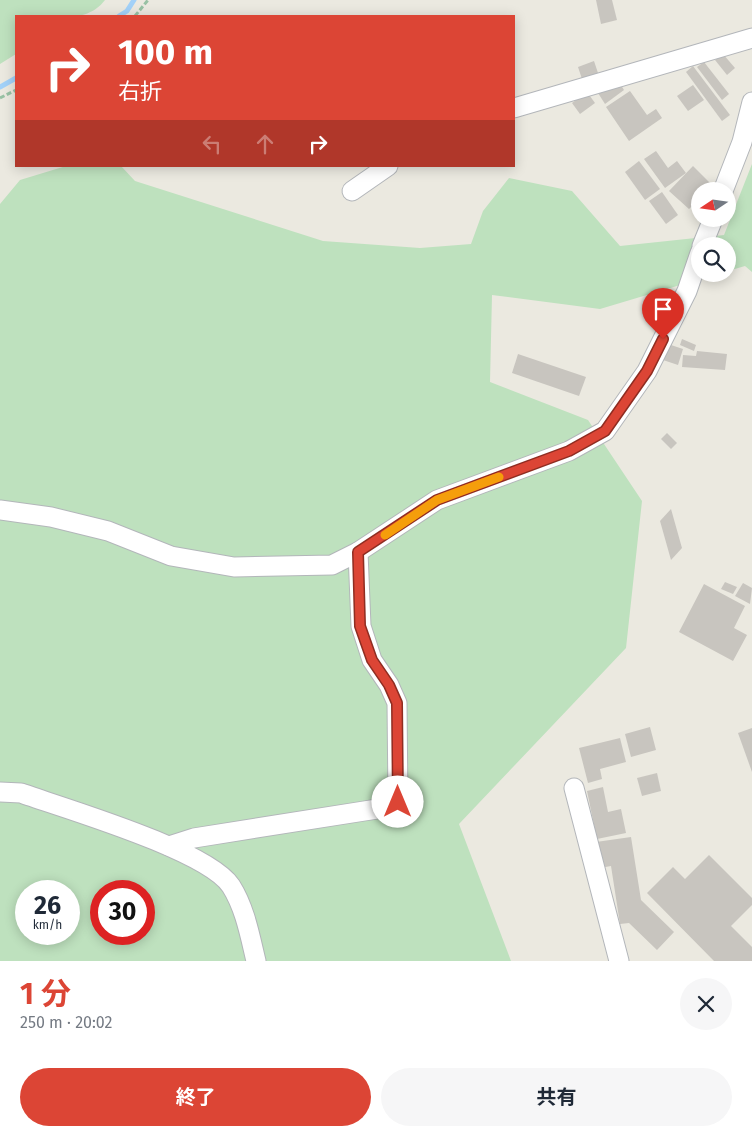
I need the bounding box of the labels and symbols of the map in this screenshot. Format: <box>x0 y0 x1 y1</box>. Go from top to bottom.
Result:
north arrow <box>691 182 736 228</box>
pin <box>642 288 684 339</box>
position arrow <box>371 775 423 827</box>
speed limit sign: 30 <box>90 880 155 945</box>

